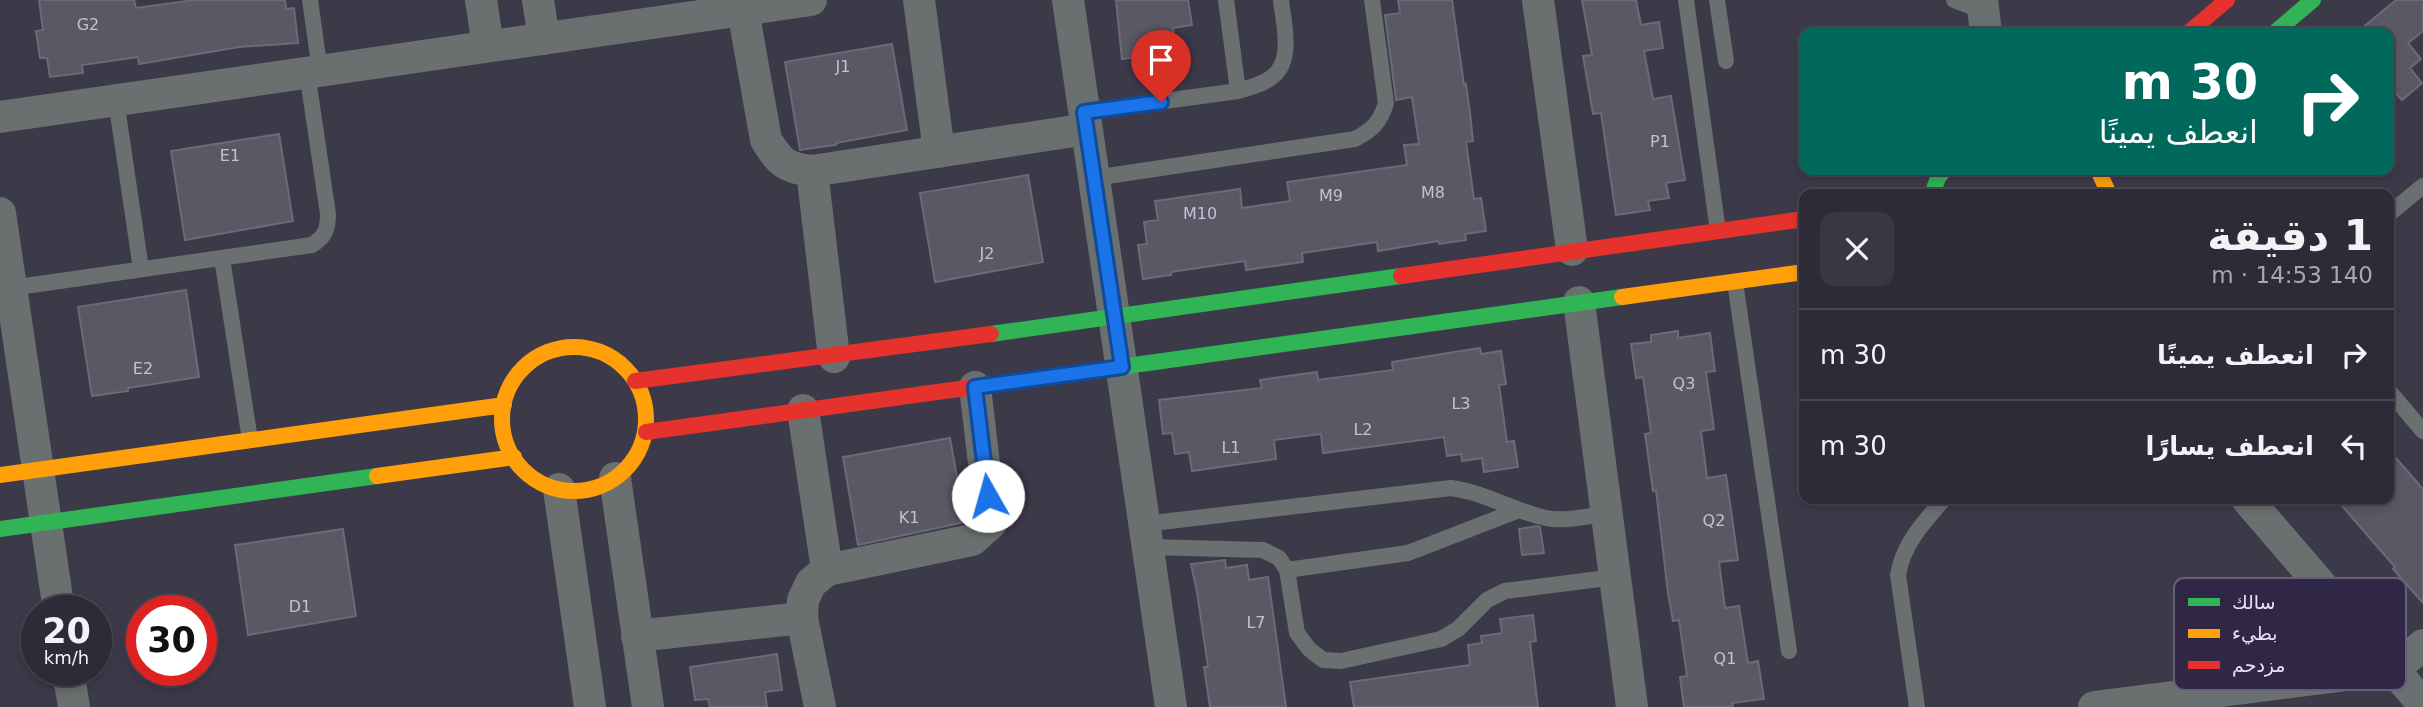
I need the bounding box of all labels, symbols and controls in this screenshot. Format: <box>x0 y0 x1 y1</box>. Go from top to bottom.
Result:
house number: G2 <box>77 15 99 34</box>
pin <box>1131 30 1191 102</box>
icon: arrive <box>1142 41 1180 79</box>
text: 30 m <box>2122 54 2258 111</box>
icon: right <box>2282 56 2373 147</box>
house number: J1 <box>835 57 850 76</box>
text: انعطف يمينًا <box>2099 113 2258 151</box>
house number: P1 <box>1650 132 1670 151</box>
house number: E1 <box>220 146 240 165</box>
house number: M8 <box>1421 183 1445 202</box>
house number: M9 <box>1319 186 1343 205</box>
house number: M10 <box>1183 204 1217 223</box>
text: 1 دقيقة <box>2207 211 2373 260</box>
button: close <box>1820 212 1894 286</box>
house number: J2 <box>979 244 994 263</box>
text: 140 m · 14:53 <box>2211 262 2373 288</box>
icon: right <box>2335 336 2373 374</box>
text: 30 m <box>1820 340 1887 370</box>
text: انعطف يمينًا <box>2157 340 2314 370</box>
house number: E2 <box>133 359 153 378</box>
house number: Q3 <box>1673 374 1695 393</box>
house number: L3 <box>1451 394 1471 413</box>
house number: L2 <box>1353 420 1373 439</box>
icon: left <box>2335 427 2373 465</box>
text: 30 m <box>1820 431 1887 461</box>
text: انعطف يسارًا <box>2145 431 2314 461</box>
house number: L1 <box>1221 438 1241 457</box>
position arrow <box>951 459 1025 533</box>
house number: K1 <box>899 508 919 527</box>
house number: Q2 <box>1703 511 1725 530</box>
legend <box>2174 578 2406 690</box>
text: سالك <box>2232 591 2276 613</box>
speed limit sign: 30 <box>126 595 217 686</box>
house number: D1 <box>289 597 311 616</box>
text: 20 <box>42 611 91 651</box>
house number: L7 <box>1246 613 1266 632</box>
text: بطيء <box>2232 622 2278 645</box>
text: km/h <box>44 647 89 668</box>
house number: Q1 <box>1714 649 1736 668</box>
text: مزدحم <box>2232 654 2286 677</box>

